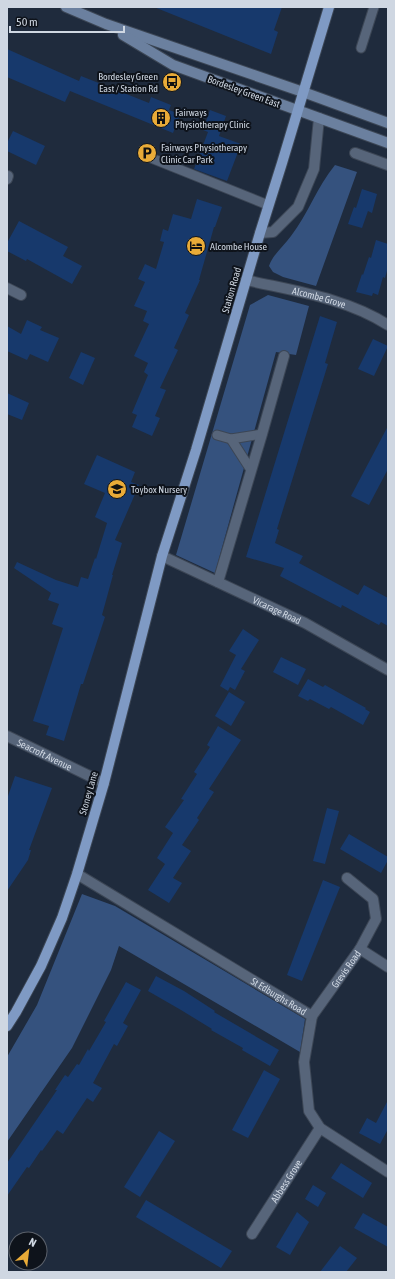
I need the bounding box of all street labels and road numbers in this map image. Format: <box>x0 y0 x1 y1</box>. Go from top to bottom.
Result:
street label: Bordesley Green East <box>206 73 282 110</box>
street label: Station Road <box>220 266 243 314</box>
street label: Alcombe Grove <box>291 285 348 310</box>
street label: Vicarage Road <box>251 594 303 626</box>
street label: Seacroft Avenue <box>15 737 74 773</box>
street label: Stoney Lane <box>77 770 100 816</box>
street label: Grevis Road <box>329 948 363 990</box>
street label: St Edburghs Road <box>249 976 309 1018</box>
street label: Abbess Grove <box>269 1157 304 1205</box>

